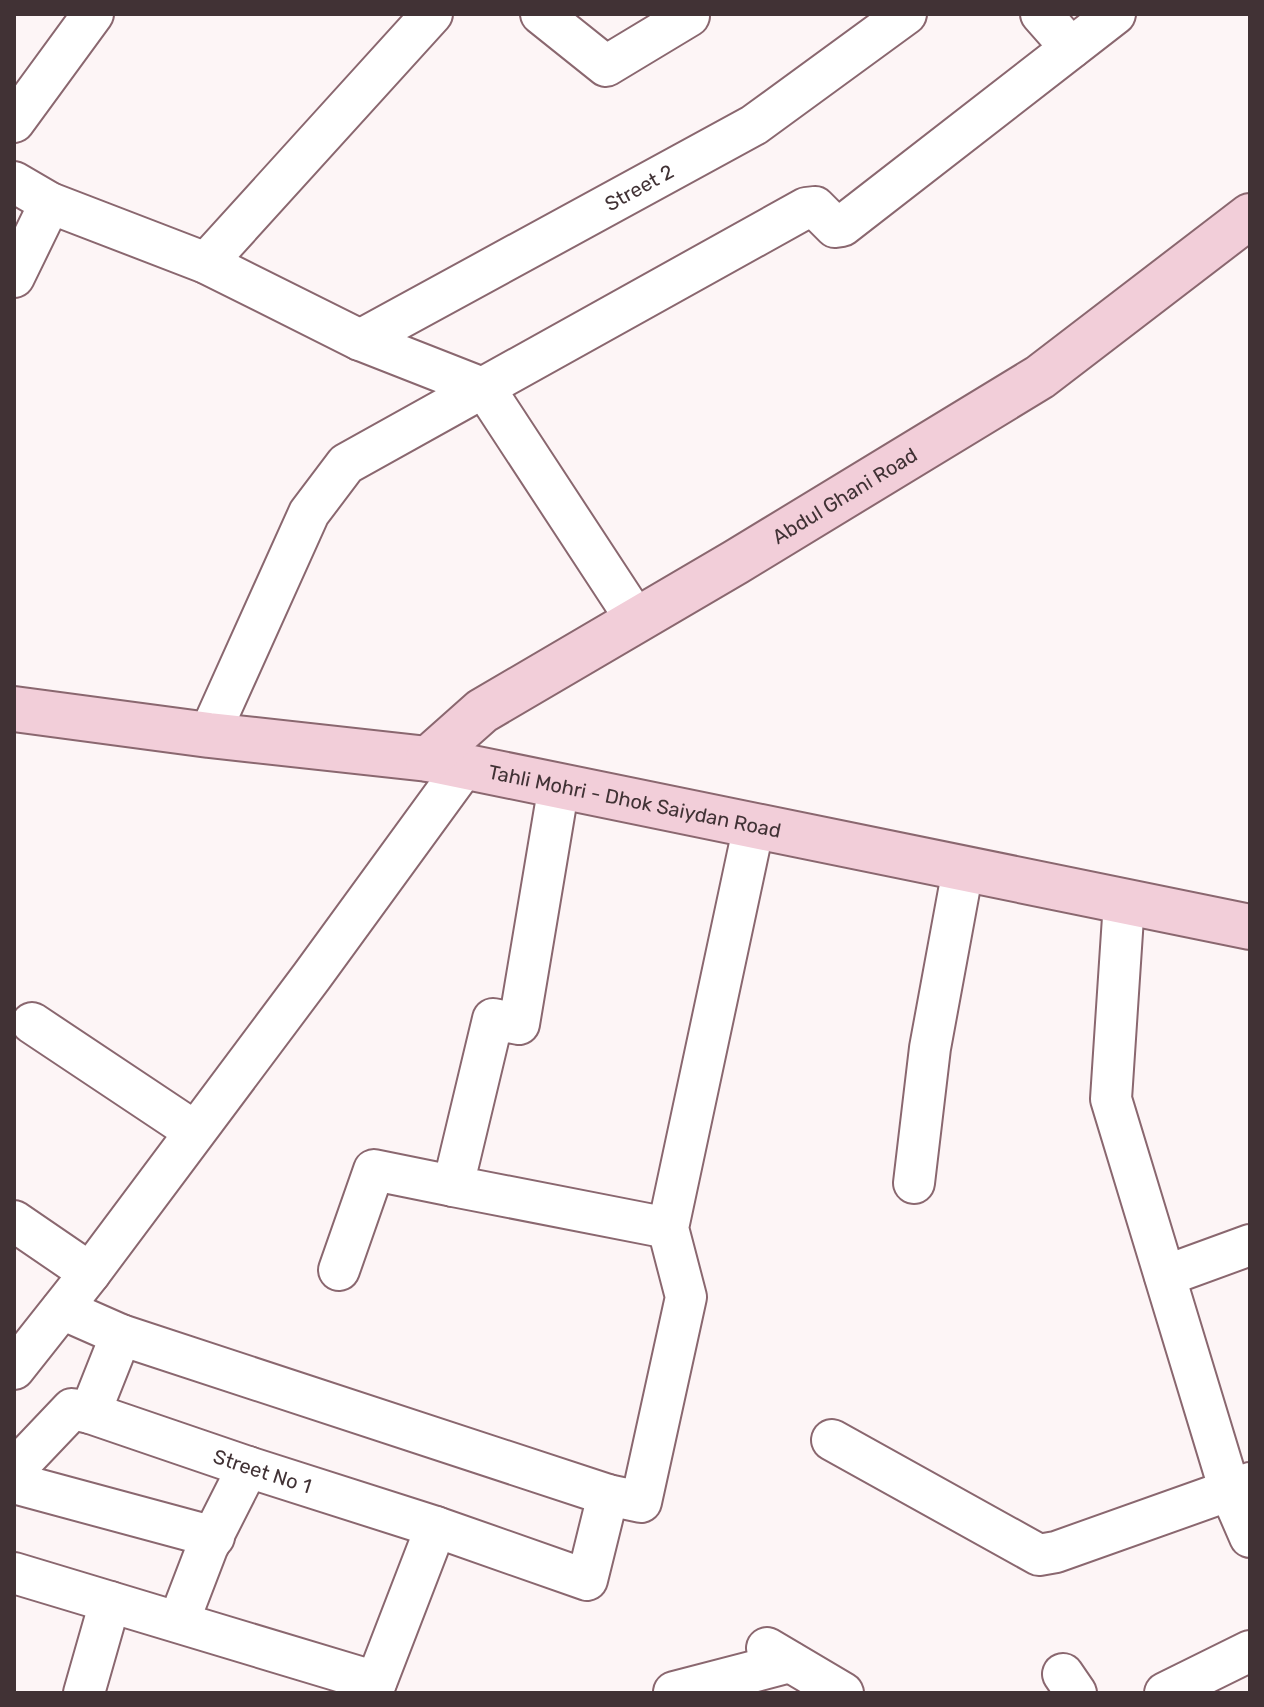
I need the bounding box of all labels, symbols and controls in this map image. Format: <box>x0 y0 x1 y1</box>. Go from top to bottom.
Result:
street label: Street 2 <box>601 159 678 216</box>
street label: Abdul Ghani Road <box>768 443 922 549</box>
street label: Tahli Mohri - Dhok Saiydan Road <box>486 760 783 843</box>
street label: Street No 1 <box>210 1444 314 1498</box>

